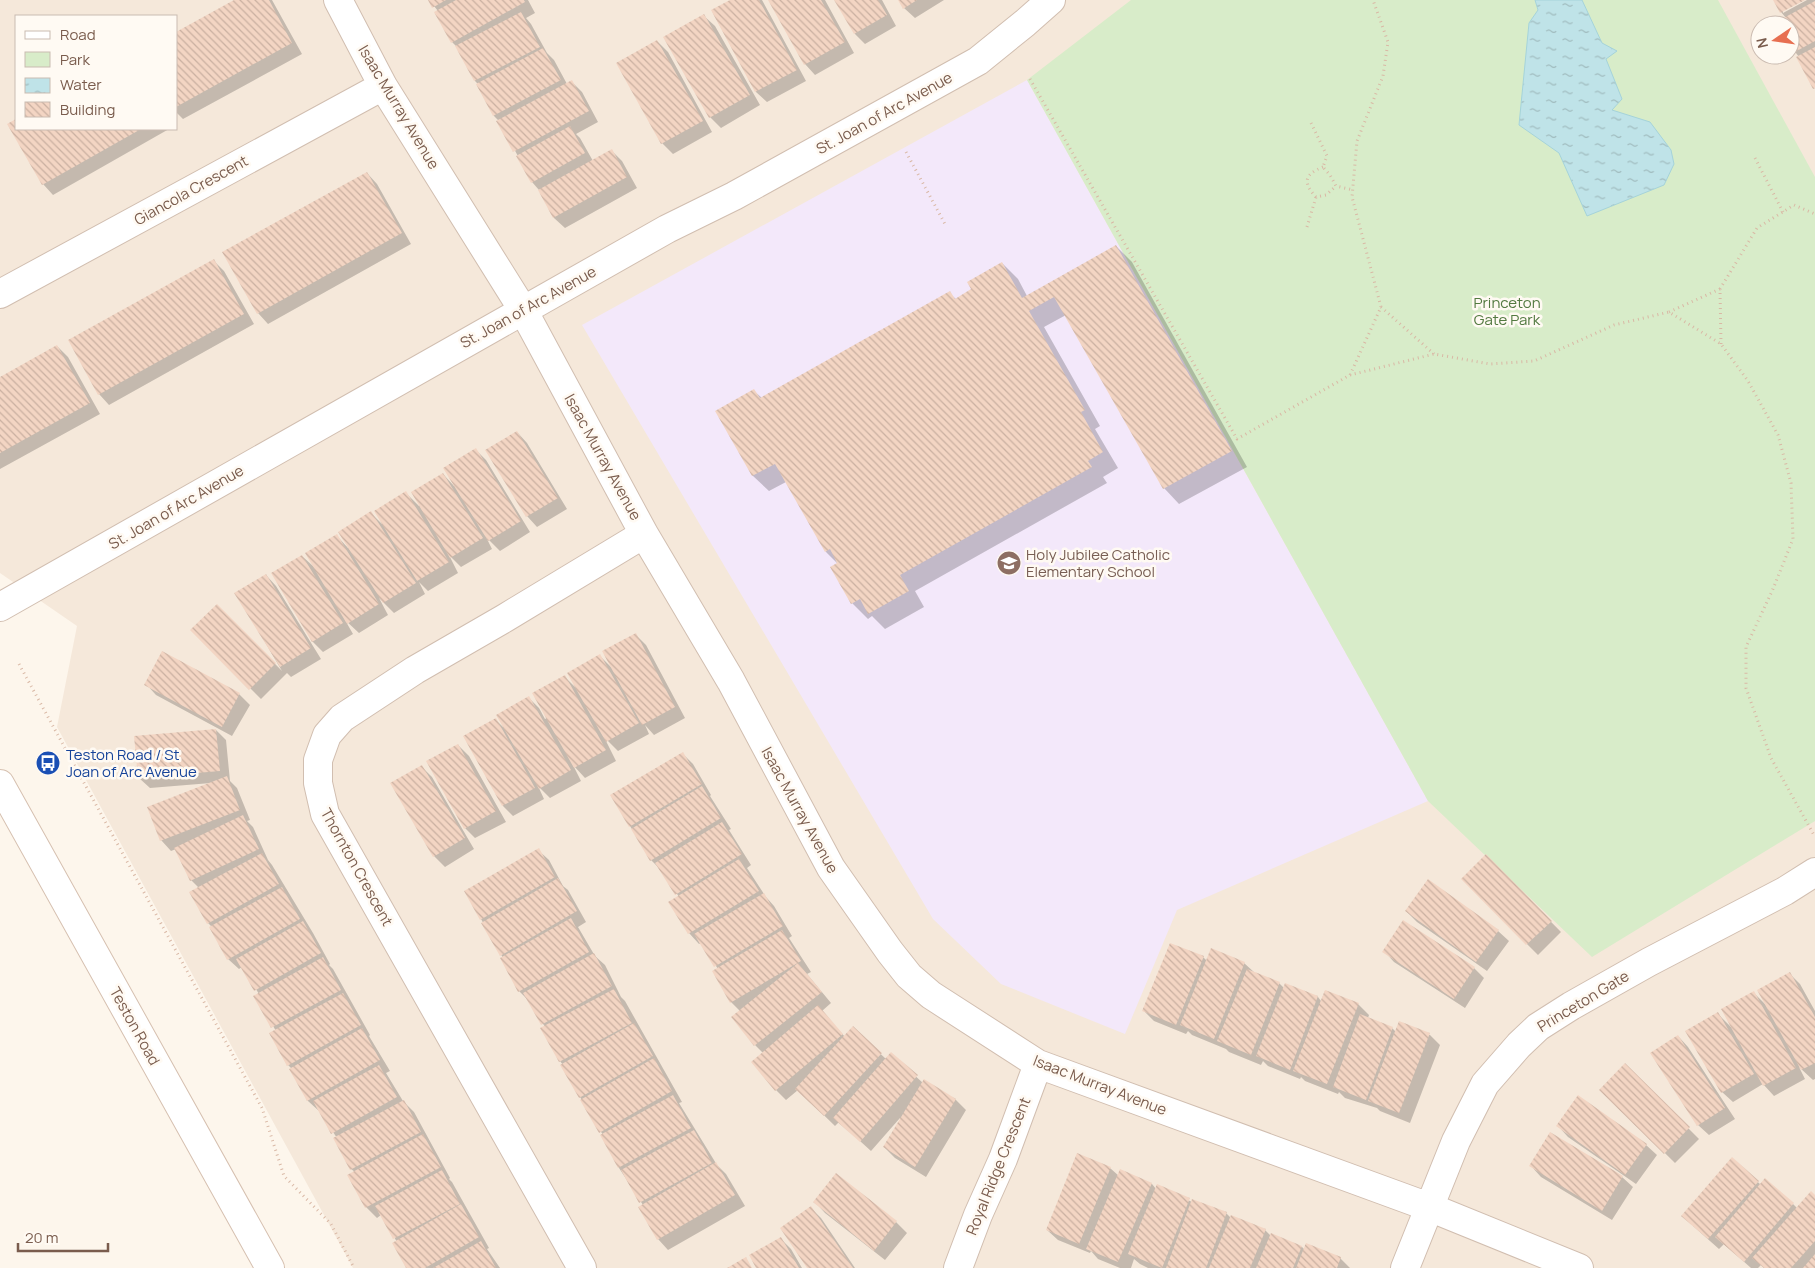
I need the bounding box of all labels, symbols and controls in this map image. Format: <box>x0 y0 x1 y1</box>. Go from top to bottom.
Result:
legend <box>15 15 178 130</box>
north arrow <box>1750 15 1800 65</box>
text: Road <box>60 24 96 45</box>
text: N <box>1751 36 1772 50</box>
street label: Isaac Murray Avenue <box>354 41 445 173</box>
text: Park <box>60 49 90 70</box>
street label: St. Joan of Arc Avenue <box>812 67 956 159</box>
text: Water <box>60 74 102 95</box>
text: Building <box>60 99 115 120</box>
street label: Giancola Crescent <box>130 150 252 230</box>
street label: St. Joan of Arc Avenue <box>456 261 600 353</box>
park label: Princeton Gate Park <box>1473 292 1541 330</box>
street label: Isaac Murray Avenue <box>560 390 647 524</box>
street label: St. Joan of Arc Avenue <box>105 460 248 554</box>
place label: Holy Jubilee Catholic Elementary School <box>1026 544 1170 582</box>
school or university icon: Holy Jubilee Catholic Elementary School <box>996 550 1022 576</box>
street label: Isaac Murray Avenue <box>757 743 844 877</box>
place label: Teston Road / St Joan of Arc Avenue <box>66 744 197 782</box>
bus stop icon: Teston Road / St Joan of Arc Avenue <box>35 750 61 776</box>
street label: Thornton Crescent <box>316 804 398 930</box>
street label: Princeton Gate <box>1533 965 1633 1037</box>
street label: Teston Road <box>105 983 165 1069</box>
street label: Isaac Murray Avenue <box>1030 1050 1170 1120</box>
street label: Royal Ridge Crescent <box>961 1094 1035 1238</box>
scale bar <box>18 1220 108 1252</box>
text: 20 m <box>25 1227 58 1248</box>

